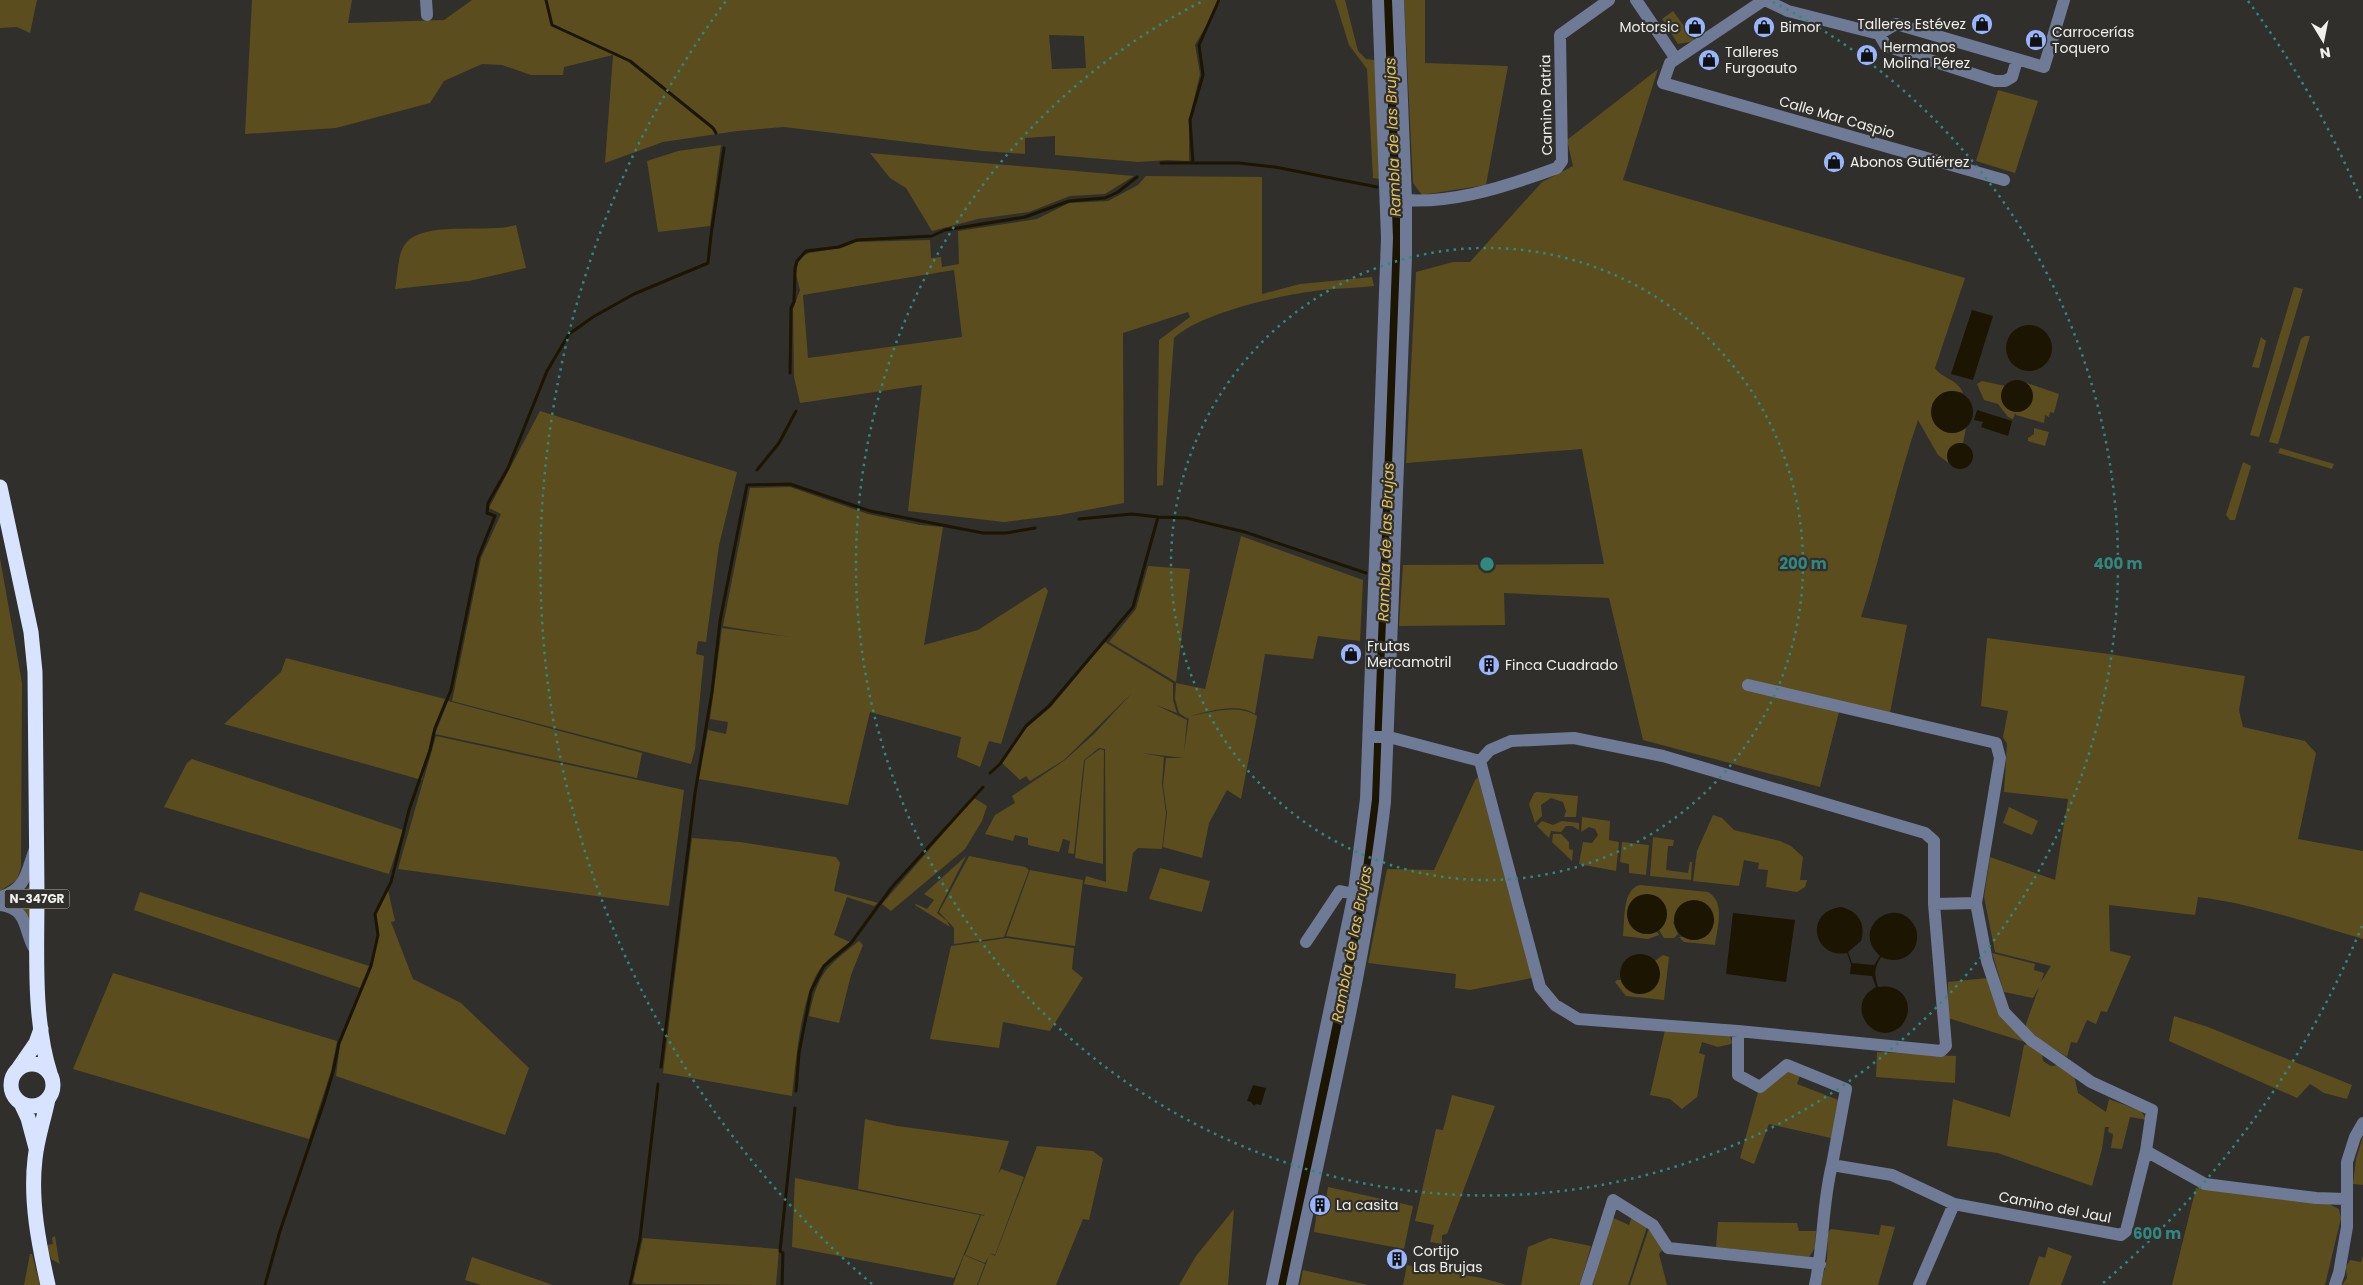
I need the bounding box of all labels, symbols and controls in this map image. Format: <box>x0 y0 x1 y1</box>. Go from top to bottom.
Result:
shop icon: Talleres Estévez <box>1970 12 1994 36</box>
place label: Talleres Estévez <box>1857 14 1966 34</box>
shop icon: Motorsic <box>1683 15 1707 39</box>
shop icon: Bimor <box>1752 15 1776 39</box>
north arrow <box>2298 15 2348 65</box>
place label: Motorsic <box>1619 17 1679 37</box>
place label: Bimor <box>1780 17 1821 37</box>
place label: Carrocerías Toquero <box>2052 22 2134 58</box>
shop icon: Carrocerías Toquero <box>2024 28 2048 52</box>
place label: Hermanos Molina Pérez <box>1883 37 1970 73</box>
place label: Talleres Furgoauto <box>1725 42 1797 78</box>
text: N <box>2318 42 2332 64</box>
shop icon: Hermanos Molina Pérez <box>1855 43 1879 67</box>
shop icon: Talleres Furgoauto <box>1697 48 1721 72</box>
street label: Camino Patria <box>1535 55 1557 155</box>
water label: Rambla de las Brujas <box>1379 57 1406 217</box>
street label: Calle Mar Caspio <box>1777 91 1897 143</box>
shop icon: Abonos Gutiérrez <box>1822 150 1846 174</box>
place label: Abonos Gutiérrez <box>1850 152 1969 172</box>
water label: Rambla de las Brujas <box>1372 462 1399 622</box>
text: 200 m <box>1779 553 1827 574</box>
text: 400 m <box>2094 553 2143 574</box>
centre of rings <box>1478 555 1496 573</box>
place label: Frutas Mercamotril <box>1367 636 1452 672</box>
shop icon: Frutas Mercamotril <box>1339 642 1363 666</box>
building icon: Finca Cuadrado <box>1477 653 1501 677</box>
place label: Finca Cuadrado <box>1505 655 1618 675</box>
water label: Rambla de las Brujas <box>1326 864 1377 1024</box>
road number: N-347GR <box>5 890 70 909</box>
street label: Camino del Jaul <box>1997 1186 2113 1228</box>
building icon: La casita <box>1308 1193 1332 1217</box>
place label: La casita <box>1336 1195 1399 1215</box>
text: 600 m <box>2133 1223 2181 1244</box>
place label: Cortijo Las Brujas <box>1413 1241 1483 1277</box>
building icon: Cortijo Las Brujas <box>1385 1247 1409 1271</box>

